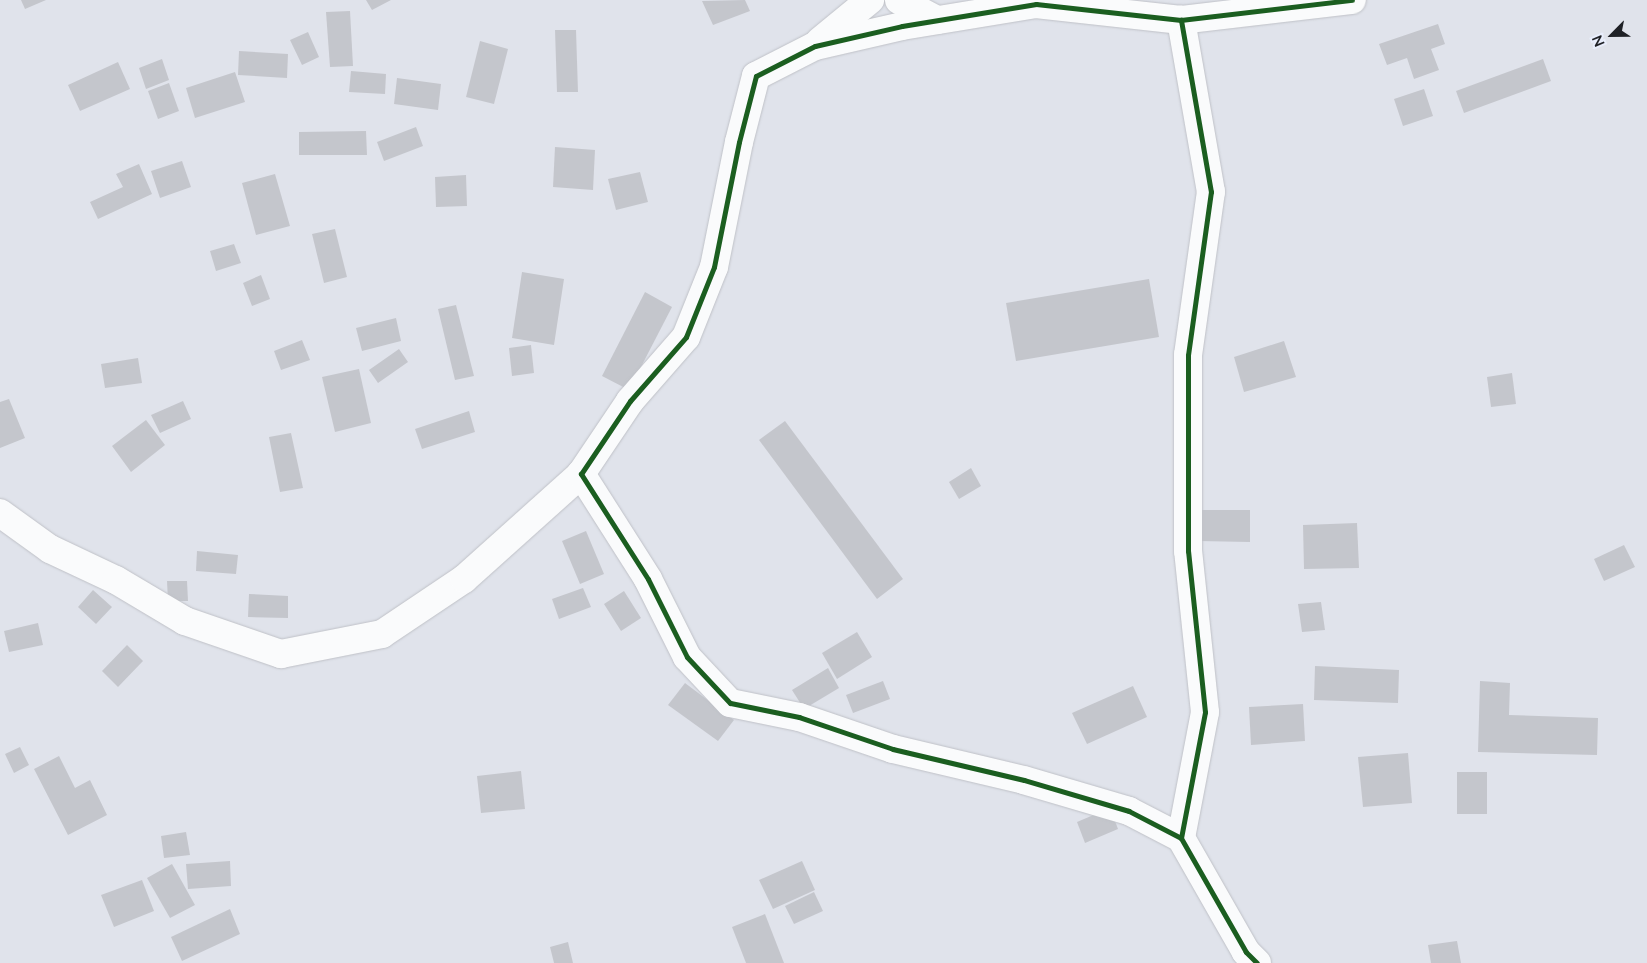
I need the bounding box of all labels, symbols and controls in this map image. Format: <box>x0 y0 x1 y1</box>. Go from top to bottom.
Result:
north arrow <box>1587 10 1637 60</box>
text: N <box>1588 33 1608 49</box>

